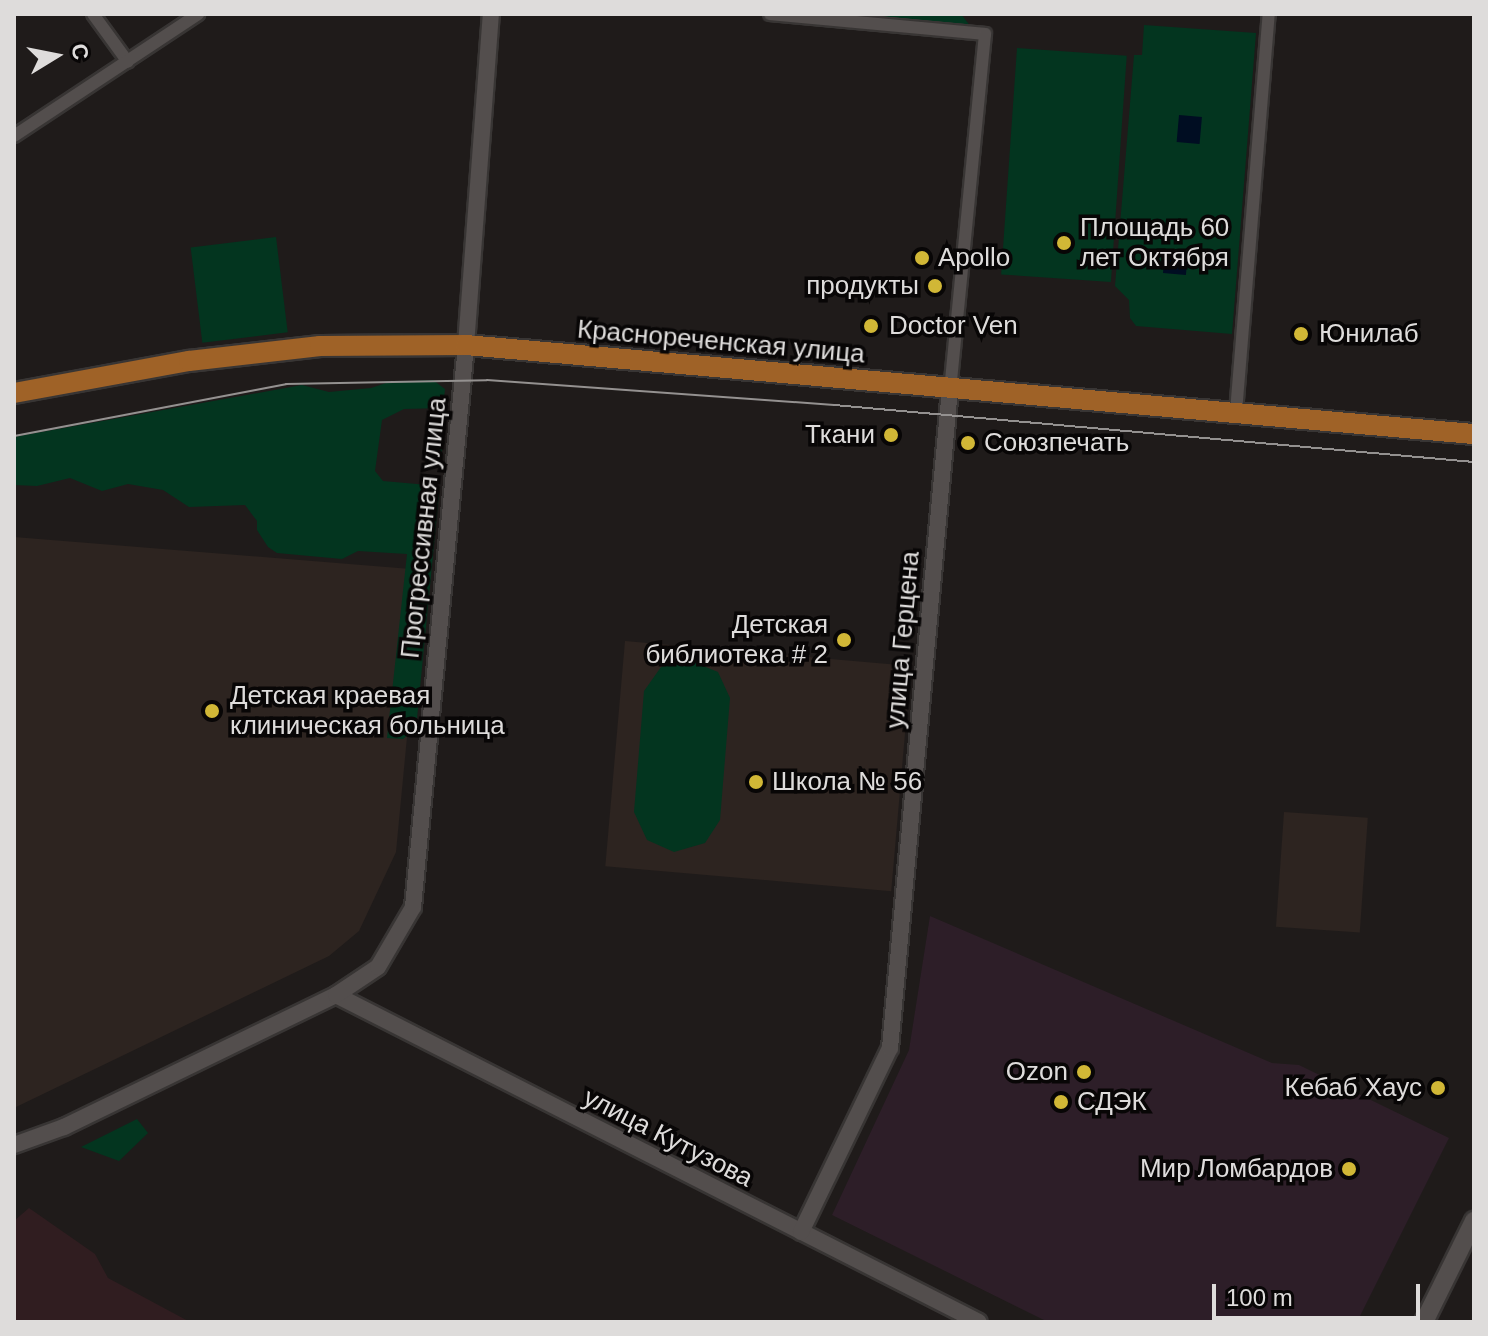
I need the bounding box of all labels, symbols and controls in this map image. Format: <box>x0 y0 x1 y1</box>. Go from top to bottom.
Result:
north arrow <box>16 16 96 96</box>
text: С <box>66 42 94 62</box>
place label: Площадь 60 лет Октября <box>1080 212 1229 274</box>
marker: Площадь 60 лет Октября <box>1055 234 1073 252</box>
place label: Apollo <box>938 242 1010 274</box>
marker: Apollo <box>913 249 931 267</box>
place label: продукты <box>806 270 919 302</box>
marker: продукты <box>926 277 944 295</box>
place label: Doctor Ven <box>889 310 1018 342</box>
street label: Краснореченская улица <box>576 314 866 370</box>
marker: Doctor Ven <box>860 315 882 337</box>
place label: Юнилаб <box>1319 318 1419 350</box>
marker: Юнилаб <box>1290 323 1312 345</box>
street label: Прогрессивная улица <box>395 396 453 660</box>
place label: Ткани <box>805 419 875 451</box>
marker: Ткани <box>882 426 900 444</box>
place label: Союзпечать <box>984 427 1129 459</box>
marker: Союзпечать <box>959 434 977 452</box>
street label: улица Герцена <box>880 550 926 730</box>
place label: Детская библиотека # 2 <box>645 609 828 670</box>
marker: Детская библиотека # 2 <box>835 631 853 649</box>
place label: Детская краевая клиническая больница <box>230 680 505 742</box>
marker: Детская краевая клиническая больница <box>201 700 223 722</box>
place label: Школа № 56 <box>772 766 922 798</box>
marker: Школа № 56 <box>747 773 765 791</box>
place label: Ozon <box>1006 1056 1068 1088</box>
marker: Ozon <box>1075 1063 1093 1081</box>
place label: Кебаб Хаус <box>1285 1072 1422 1104</box>
marker: Кебаб Хаус <box>1429 1079 1447 1097</box>
street label: улица Кутузова <box>578 1082 758 1194</box>
place label: СДЭК <box>1077 1086 1147 1118</box>
marker: СДЭК <box>1052 1093 1070 1111</box>
place label: Мир Ломбардов <box>1140 1153 1333 1185</box>
marker: Мир Ломбардов <box>1340 1160 1358 1178</box>
scale bar <box>1216 1268 1424 1318</box>
text: 100 m <box>1226 1284 1293 1311</box>

